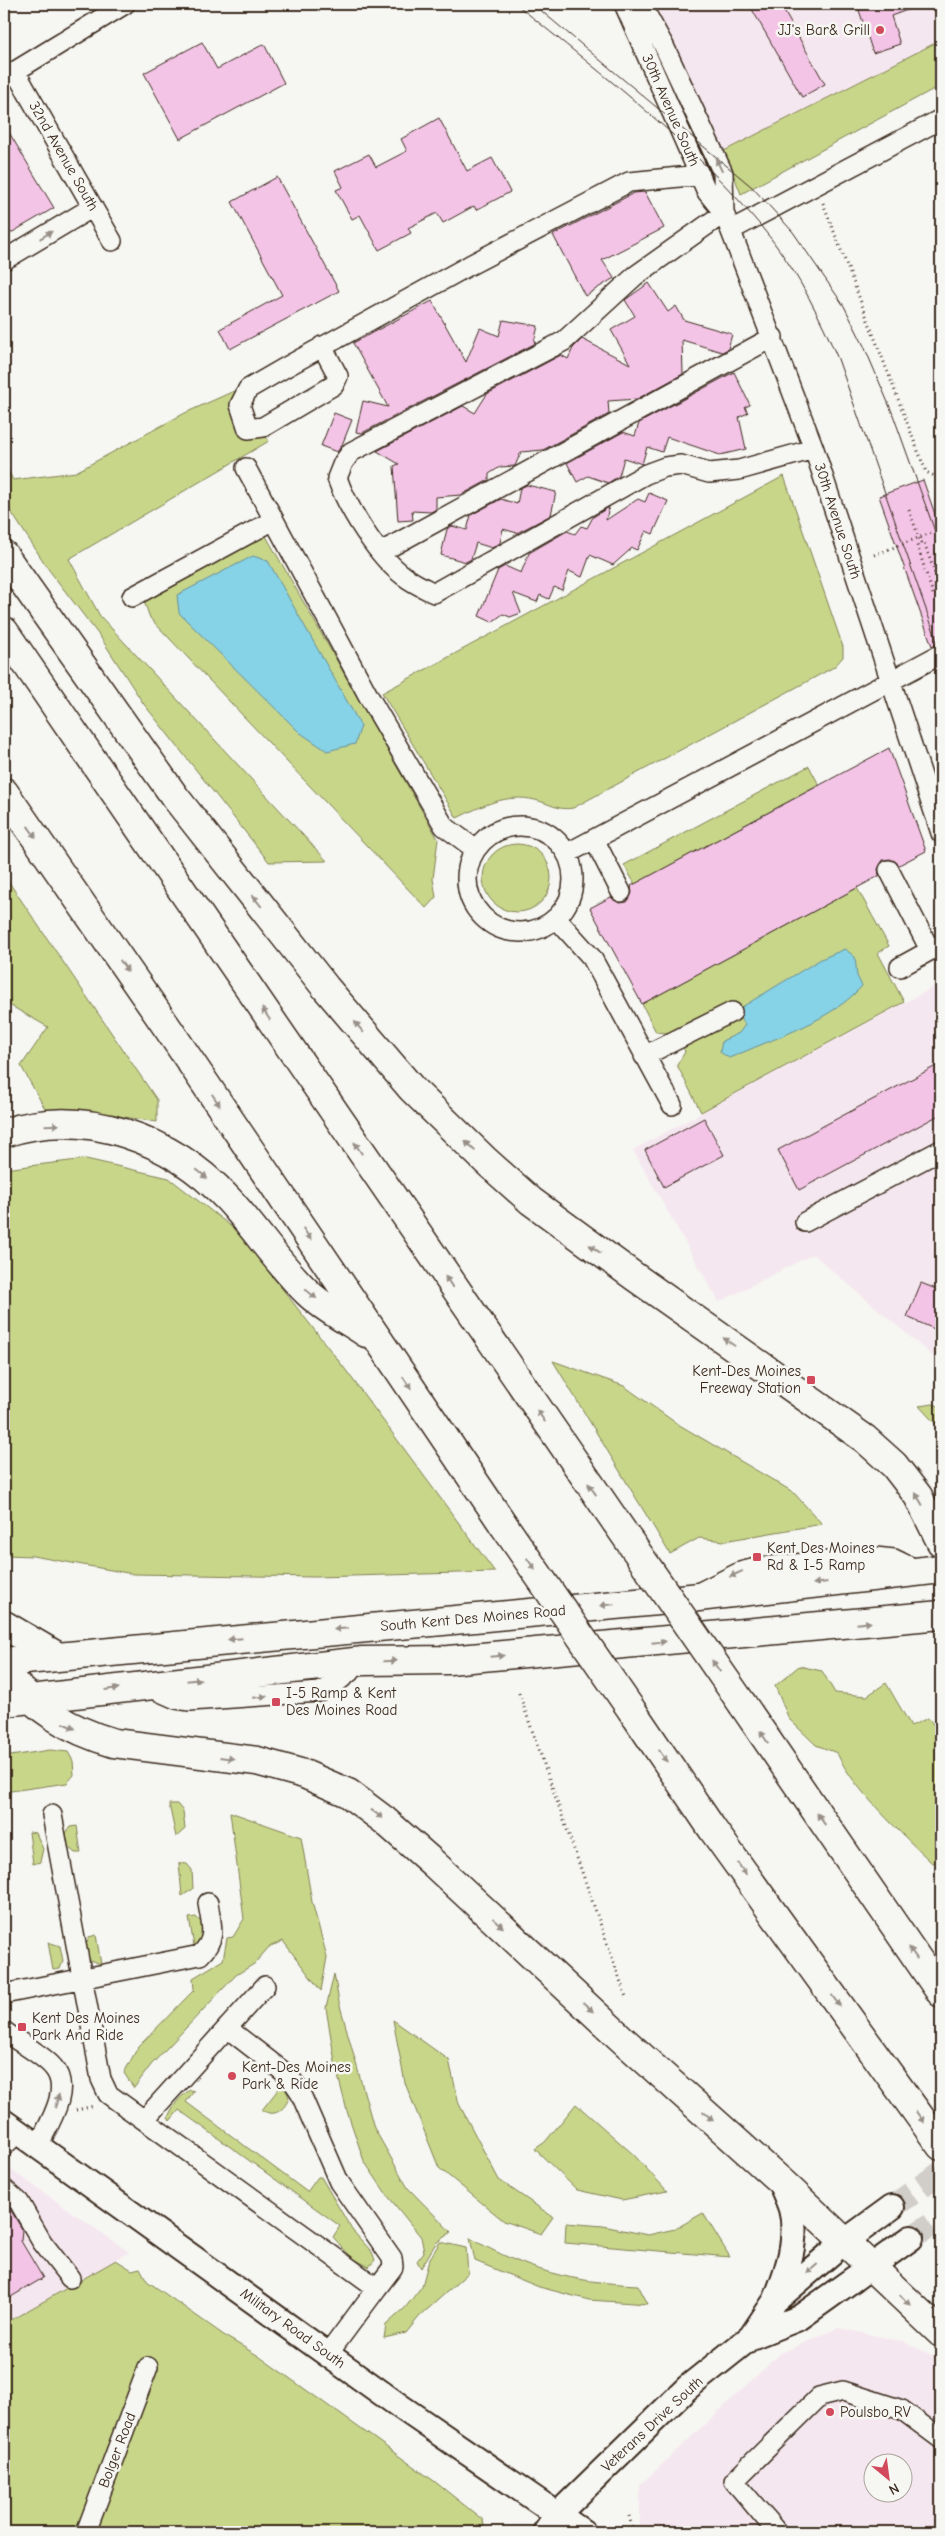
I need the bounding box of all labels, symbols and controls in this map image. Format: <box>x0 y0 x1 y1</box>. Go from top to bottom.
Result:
place label: JJ's Bar& Grill <box>778 21 870 39</box>
marker: JJ's Bar& Grill <box>874 24 886 36</box>
street label: 30th Avenue South <box>638 51 704 169</box>
street label: 32nd Avenue South <box>25 98 103 214</box>
one-way arrow <box>715 158 723 172</box>
one-way arrow <box>38 231 53 239</box>
street label: 30th Avenue South <box>811 461 865 581</box>
one-way arrow <box>27 825 36 839</box>
one-way arrow <box>252 894 262 908</box>
one-way arrow <box>119 959 129 972</box>
one-way arrow <box>261 1007 271 1020</box>
one-way arrow <box>354 1021 365 1034</box>
one-way arrow <box>211 1093 221 1107</box>
one-way arrow <box>44 1121 60 1129</box>
one-way arrow <box>464 1140 476 1152</box>
one-way arrow <box>353 1141 362 1154</box>
one-way arrow <box>195 1169 208 1180</box>
one-way arrow <box>302 1228 312 1241</box>
one-way arrow <box>588 1244 602 1254</box>
one-way arrow <box>445 1275 454 1288</box>
one-way arrow <box>304 1289 317 1300</box>
one-way arrow <box>722 1337 736 1347</box>
place label: Kent-Des Moines Freeway Station <box>692 1362 801 1397</box>
marker: Kent-Des Moines Freeway Station <box>805 1374 817 1386</box>
one-way arrow <box>402 1376 412 1390</box>
one-way arrow <box>536 1409 546 1422</box>
one-way arrow <box>587 1482 597 1496</box>
one-way arrow <box>915 1491 923 1506</box>
place label: Kent Des Moines Rd & I-5 Ramp <box>767 1539 875 1574</box>
marker: Kent Des Moines Rd & I-5 Ramp <box>751 1551 763 1563</box>
one-way arrow <box>526 1558 536 1571</box>
one-way arrow <box>729 1571 743 1579</box>
one-way arrow <box>812 1579 828 1587</box>
street label: South Kent Des Moines Road <box>379 1601 567 1635</box>
one-way arrow <box>599 1602 615 1610</box>
one-way arrow <box>856 1619 872 1627</box>
one-way arrow <box>333 1626 349 1634</box>
one-way arrow <box>227 1635 243 1643</box>
one-way arrow <box>651 1637 667 1645</box>
one-way arrow <box>489 1651 505 1659</box>
one-way arrow <box>382 1656 398 1664</box>
one-way arrow <box>711 1659 721 1672</box>
one-way arrow <box>186 1676 202 1684</box>
place label: I-5 Ramp & Kent Des Moines Road <box>286 1684 398 1719</box>
one-way arrow <box>104 1685 120 1693</box>
one-way arrow <box>252 1692 268 1700</box>
marker: I-5 Ramp & Kent Des Moines Road <box>270 1696 282 1708</box>
one-way arrow <box>62 1723 76 1731</box>
one-way arrow <box>760 1730 769 1743</box>
one-way arrow <box>658 1749 668 1763</box>
one-way arrow <box>220 1754 236 1762</box>
one-way arrow <box>370 1809 383 1820</box>
one-way arrow <box>816 1812 826 1826</box>
one-way arrow <box>737 1862 747 1876</box>
one-way arrow <box>491 1917 503 1929</box>
one-way arrow <box>909 1946 918 1960</box>
one-way arrow <box>831 1994 842 2007</box>
one-way arrow <box>581 2001 593 2013</box>
place label: Kent Des Moines Park And Ride <box>32 2009 140 2044</box>
marker: Kent Des Moines Park And Ride <box>16 2021 28 2033</box>
place label: Kent-Des Moines Park & Ride <box>242 2058 351 2093</box>
marker: Kent-Des Moines Park & Ride <box>226 2070 238 2082</box>
one-way arrow <box>53 2094 61 2109</box>
one-way arrow <box>701 2110 713 2122</box>
one-way arrow <box>915 2110 925 2124</box>
one-way arrow <box>807 2263 819 2275</box>
street label: Military Road South <box>237 2284 349 2372</box>
one-way arrow <box>899 2294 911 2306</box>
street label: Veterans Drive South <box>597 2372 707 2476</box>
place label: Poulsbo RV <box>840 2403 911 2421</box>
marker: Poulsbo RV <box>824 2406 836 2418</box>
street label: Bolger Road <box>94 2410 140 2490</box>
north arrow <box>862 2454 912 2504</box>
text: N <box>886 2479 902 2499</box>

